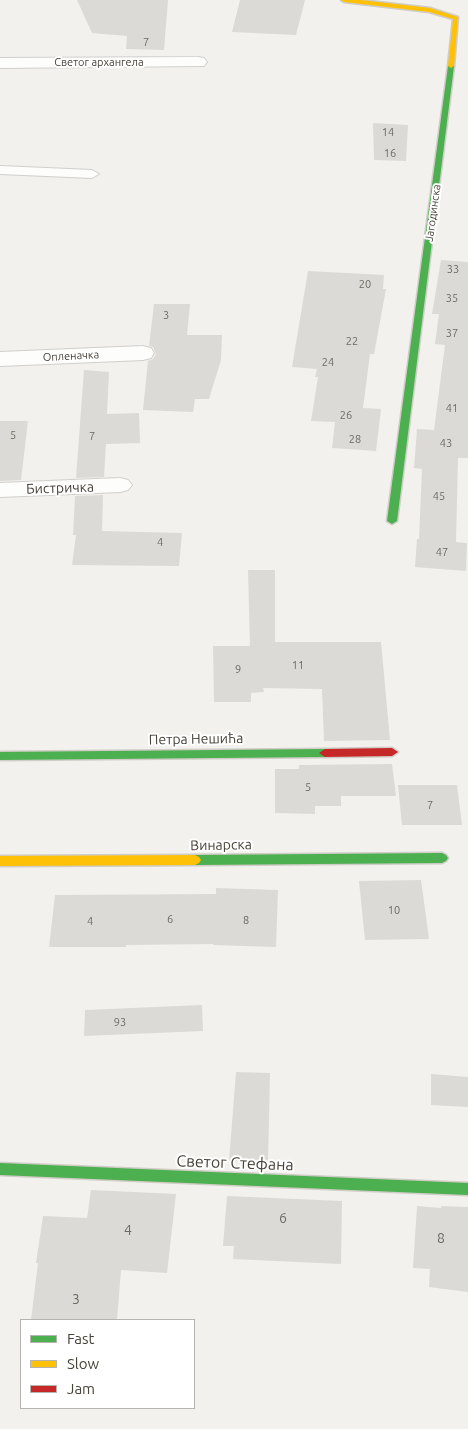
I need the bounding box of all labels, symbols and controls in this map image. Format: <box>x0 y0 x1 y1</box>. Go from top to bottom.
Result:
house number: 7 <box>143 35 149 49</box>
street label: Светог архангела <box>54 55 144 69</box>
house number: 14 <box>382 125 394 139</box>
house number: 16 <box>384 146 396 160</box>
street label: Јагодинска <box>422 183 444 243</box>
house number: 33 <box>447 262 459 276</box>
house number: 20 <box>359 277 371 291</box>
house number: 35 <box>446 291 458 305</box>
house number: 3 <box>163 308 169 322</box>
house number: 37 <box>446 326 458 340</box>
house number: 22 <box>346 334 358 348</box>
street label: Опленачка <box>42 348 100 364</box>
house number: 24 <box>322 355 334 369</box>
house number: 41 <box>446 401 458 415</box>
house number: 26 <box>340 408 352 422</box>
house number: 5 <box>10 428 16 442</box>
house number: 7 <box>89 429 95 443</box>
house number: 28 <box>349 432 361 446</box>
house number: 43 <box>440 436 452 450</box>
street label: Бистричка <box>26 478 94 498</box>
house number: 45 <box>433 489 445 503</box>
house number: 4 <box>157 535 163 549</box>
house number: 47 <box>436 545 448 559</box>
house number: 11 <box>292 658 304 672</box>
house number: 9 <box>235 662 241 676</box>
street label: Петра Нешића <box>149 730 243 748</box>
house number: 5 <box>305 780 311 794</box>
house number: 7 <box>427 798 433 812</box>
street label: Винарска <box>190 836 252 854</box>
house number: 10 <box>388 903 400 917</box>
house number: 6 <box>167 912 173 926</box>
house number: 8 <box>243 913 249 927</box>
house number: 4 <box>87 914 93 928</box>
house number: 93 <box>114 1015 126 1029</box>
street label: Светог Стефана <box>176 1151 294 1175</box>
house number: 6 <box>279 1210 287 1226</box>
house number: 4 <box>124 1222 132 1238</box>
house number: 8 <box>437 1230 445 1246</box>
house number: 3 <box>72 1291 80 1307</box>
legend <box>20 1319 195 1409</box>
text: Fast <box>67 1330 94 1347</box>
text: Slow <box>67 1355 99 1372</box>
text: Jam <box>67 1380 95 1397</box>

